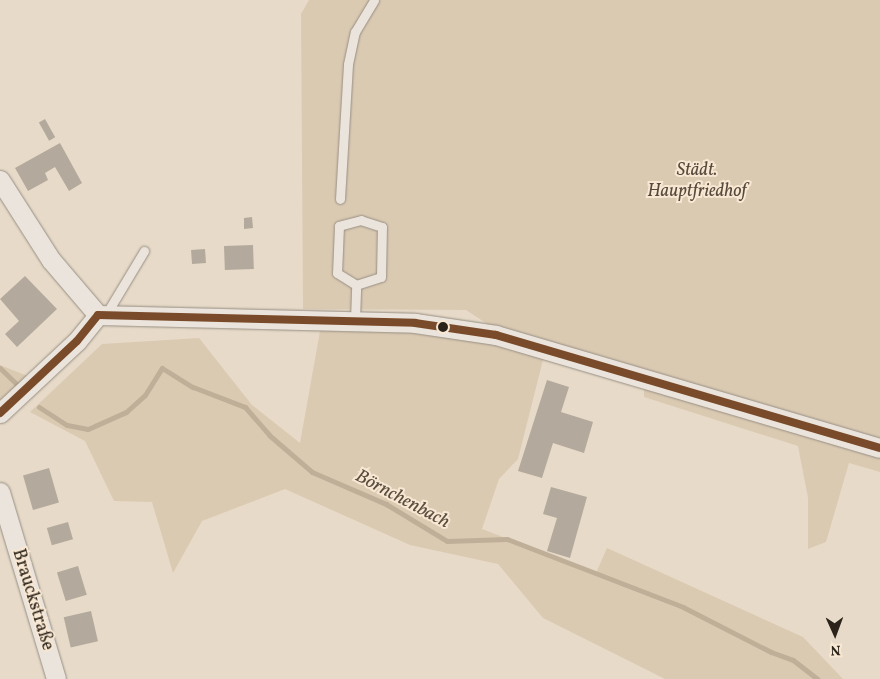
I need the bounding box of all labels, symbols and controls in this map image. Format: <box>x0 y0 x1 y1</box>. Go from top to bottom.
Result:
park label: Städt. Hauptfriedhof <box>647 161 747 203</box>
unlabelled marker <box>438 322 448 332</box>
water label: Börnchenbach <box>351 466 453 534</box>
street label: Brauckstraße <box>6 547 58 653</box>
north arrow <box>810 609 860 659</box>
text: N <box>830 640 841 659</box>

